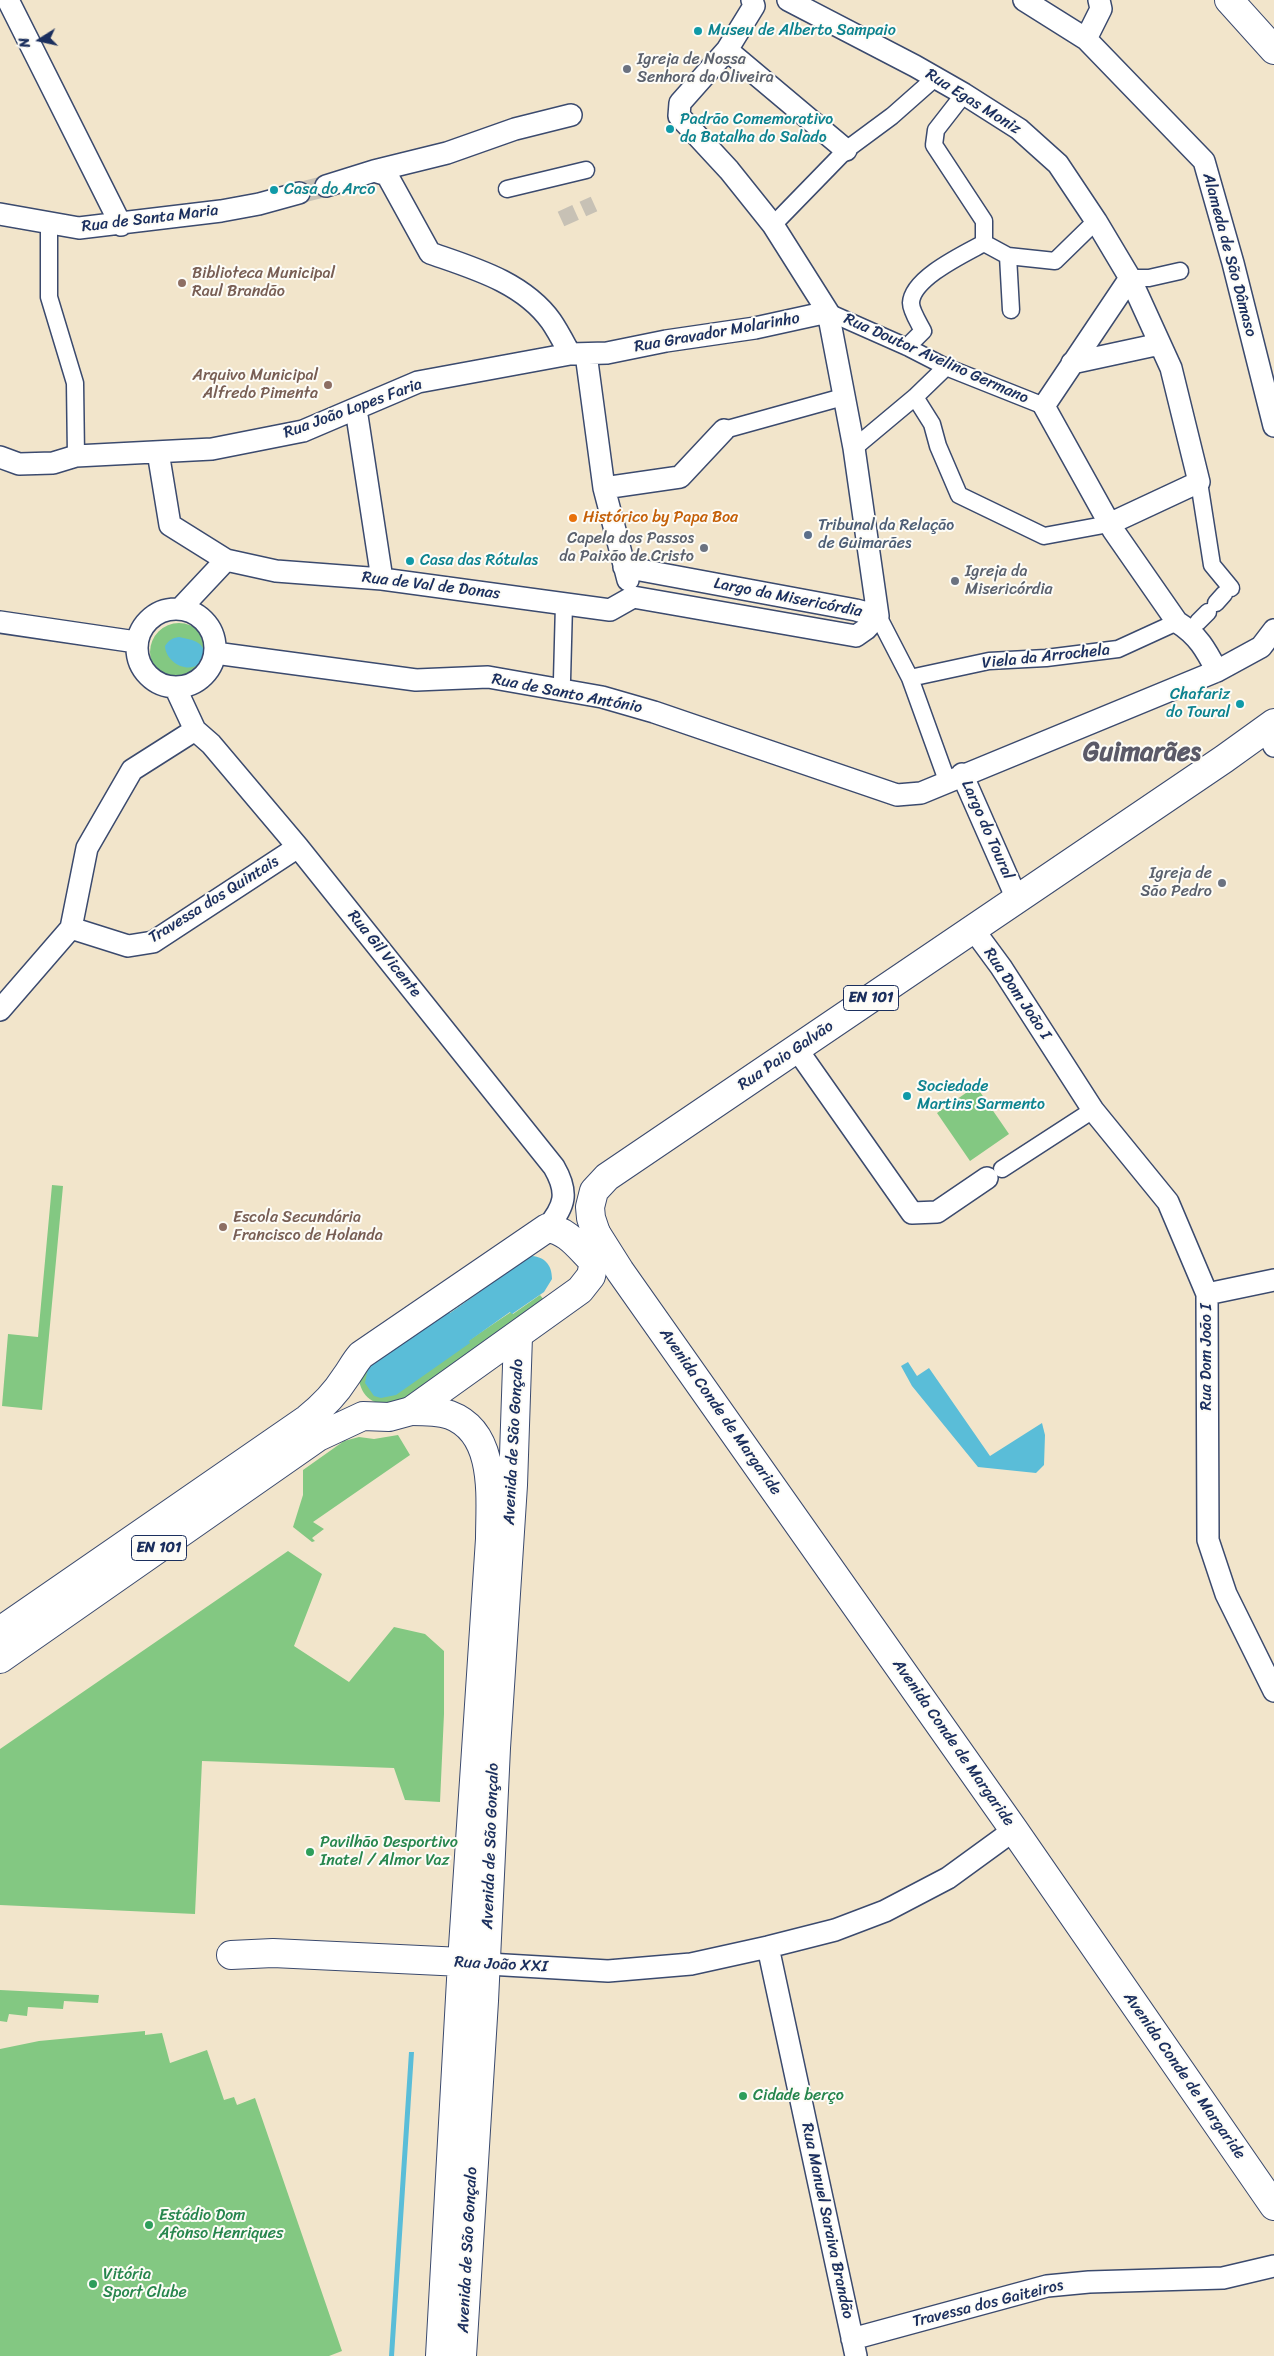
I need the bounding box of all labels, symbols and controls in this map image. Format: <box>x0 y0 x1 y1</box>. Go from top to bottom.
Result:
north arrow <box>15 15 65 65</box>
place label: Museu de Alberto Sampaio <box>708 21 896 41</box>
marker: Museu de Alberto Sampaio <box>692 25 704 37</box>
text: N <box>12 36 38 50</box>
place label: Igreja de Nossa Senhora da Oliveira <box>637 50 774 88</box>
marker: Igreja de Nossa Senhora da Oliveira <box>621 63 633 75</box>
street label: Rua Egas Moniz <box>922 65 1024 139</box>
place label: Padrão Comemorativo da Batalha do Salado <box>680 110 833 148</box>
marker: Padrão Comemorativo da Batalha do Salado <box>664 123 676 135</box>
street label: Alameda de São Dâmaso <box>1198 171 1260 339</box>
place label: Casa do Arco <box>284 180 375 200</box>
marker: Casa do Arco <box>268 184 280 196</box>
street label: Rua de Santa Maria <box>81 201 219 237</box>
place label: Biblioteca Municipal Raul Brandão <box>192 264 335 302</box>
marker: Biblioteca Municipal Raul Brandão <box>176 277 188 289</box>
street label: Rua Gravador Molarinho <box>633 309 801 357</box>
street label: Rua Doutor Avelino Germano <box>841 310 1031 408</box>
place label: Arquivo Municipal Alfredo Pimenta <box>193 366 318 404</box>
street label: Rua João Lopes Faria <box>281 375 425 443</box>
marker: Arquivo Municipal Alfredo Pimenta <box>322 379 334 391</box>
place label: Histórico by Papa Boa <box>583 508 738 528</box>
marker: Histórico by Papa Boa <box>567 512 579 524</box>
place label: Tribunal da Relação de Guimarães <box>818 516 954 554</box>
place label: Capela dos Passos da Paixão de Cristo <box>559 529 694 567</box>
marker: Tribunal da Relação de Guimarães <box>802 529 814 541</box>
marker: Capela dos Passos da Paixão de Cristo <box>698 542 710 554</box>
place label: Casa das Rótulas <box>420 551 538 571</box>
marker: Casa das Rótulas <box>404 555 416 567</box>
place label: Igreja da Misericórdia <box>965 562 1053 600</box>
street label: Rua de Val de Donas <box>361 568 501 604</box>
street label: Largo da Misericórdia <box>712 574 864 622</box>
marker: Igreja da Misericórdia <box>949 575 961 587</box>
street label: Viela da Arrochela <box>981 641 1111 673</box>
street label: Rua de Santo António <box>490 670 644 718</box>
place label: Chafariz do Toural <box>1166 685 1230 723</box>
marker: Chafariz do Toural <box>1234 698 1246 710</box>
district label: Guimarães <box>1083 737 1201 769</box>
street label: Largo do Toural <box>957 778 1017 882</box>
street label: Travessa dos Quintais <box>145 852 283 948</box>
place label: Igreja de São Pedro <box>1141 864 1212 902</box>
marker: Igreja de São Pedro <box>1216 877 1228 889</box>
street label: Rua Gil Vicente <box>343 907 425 1001</box>
street label: Rua Dom João I <box>979 944 1055 1044</box>
road number: EN 101 <box>844 986 898 1010</box>
street label: Rua Paio Galvão <box>735 1017 837 1095</box>
place label: Sociedade Martins Sarmento <box>917 1077 1045 1115</box>
marker: Sociedade Martins Sarmento <box>901 1090 913 1102</box>
place label: Escola Secundária Francisco de Holanda <box>233 1208 383 1246</box>
marker: Escola Secundária Francisco de Holanda <box>217 1221 229 1233</box>
street label: Rua Dom João I <box>1197 1304 1217 1410</box>
street label: Avenida Conde de Margaride <box>655 1325 785 1499</box>
street label: Avenida de São Gonçalo <box>500 1358 528 1526</box>
road number: EN 101 <box>132 1536 186 1560</box>
street label: Avenida Conde de Margaride <box>888 1656 1018 1830</box>
street label: Avenida de São Gonçalo <box>479 1763 503 1929</box>
place label: Pavilhão Desportivo Inatel / Almor Vaz <box>320 1833 458 1871</box>
marker: Pavilhão Desportivo Inatel / Almor Vaz <box>304 1846 316 1858</box>
street label: Rua João XXI <box>454 1953 548 1977</box>
street label: Avenida Conde de Margaride <box>1119 1989 1249 2163</box>
place label: Cidade berço <box>753 2086 844 2106</box>
marker: Cidade berço <box>737 2090 749 2102</box>
street label: Rua Manuel Saraiva Brandão <box>797 2121 857 2321</box>
street label: Avenida de São Gonçalo <box>454 2166 482 2334</box>
place label: Estádio Dom Afonso Henriques <box>159 2206 283 2244</box>
marker: Estádio Dom Afonso Henriques <box>143 2219 155 2231</box>
place label: Vitória Sport Clube <box>103 2265 187 2303</box>
street label: Travessa dos Gaiteiros <box>911 2276 1065 2332</box>
marker: Vitória Sport Clube <box>87 2278 99 2290</box>

